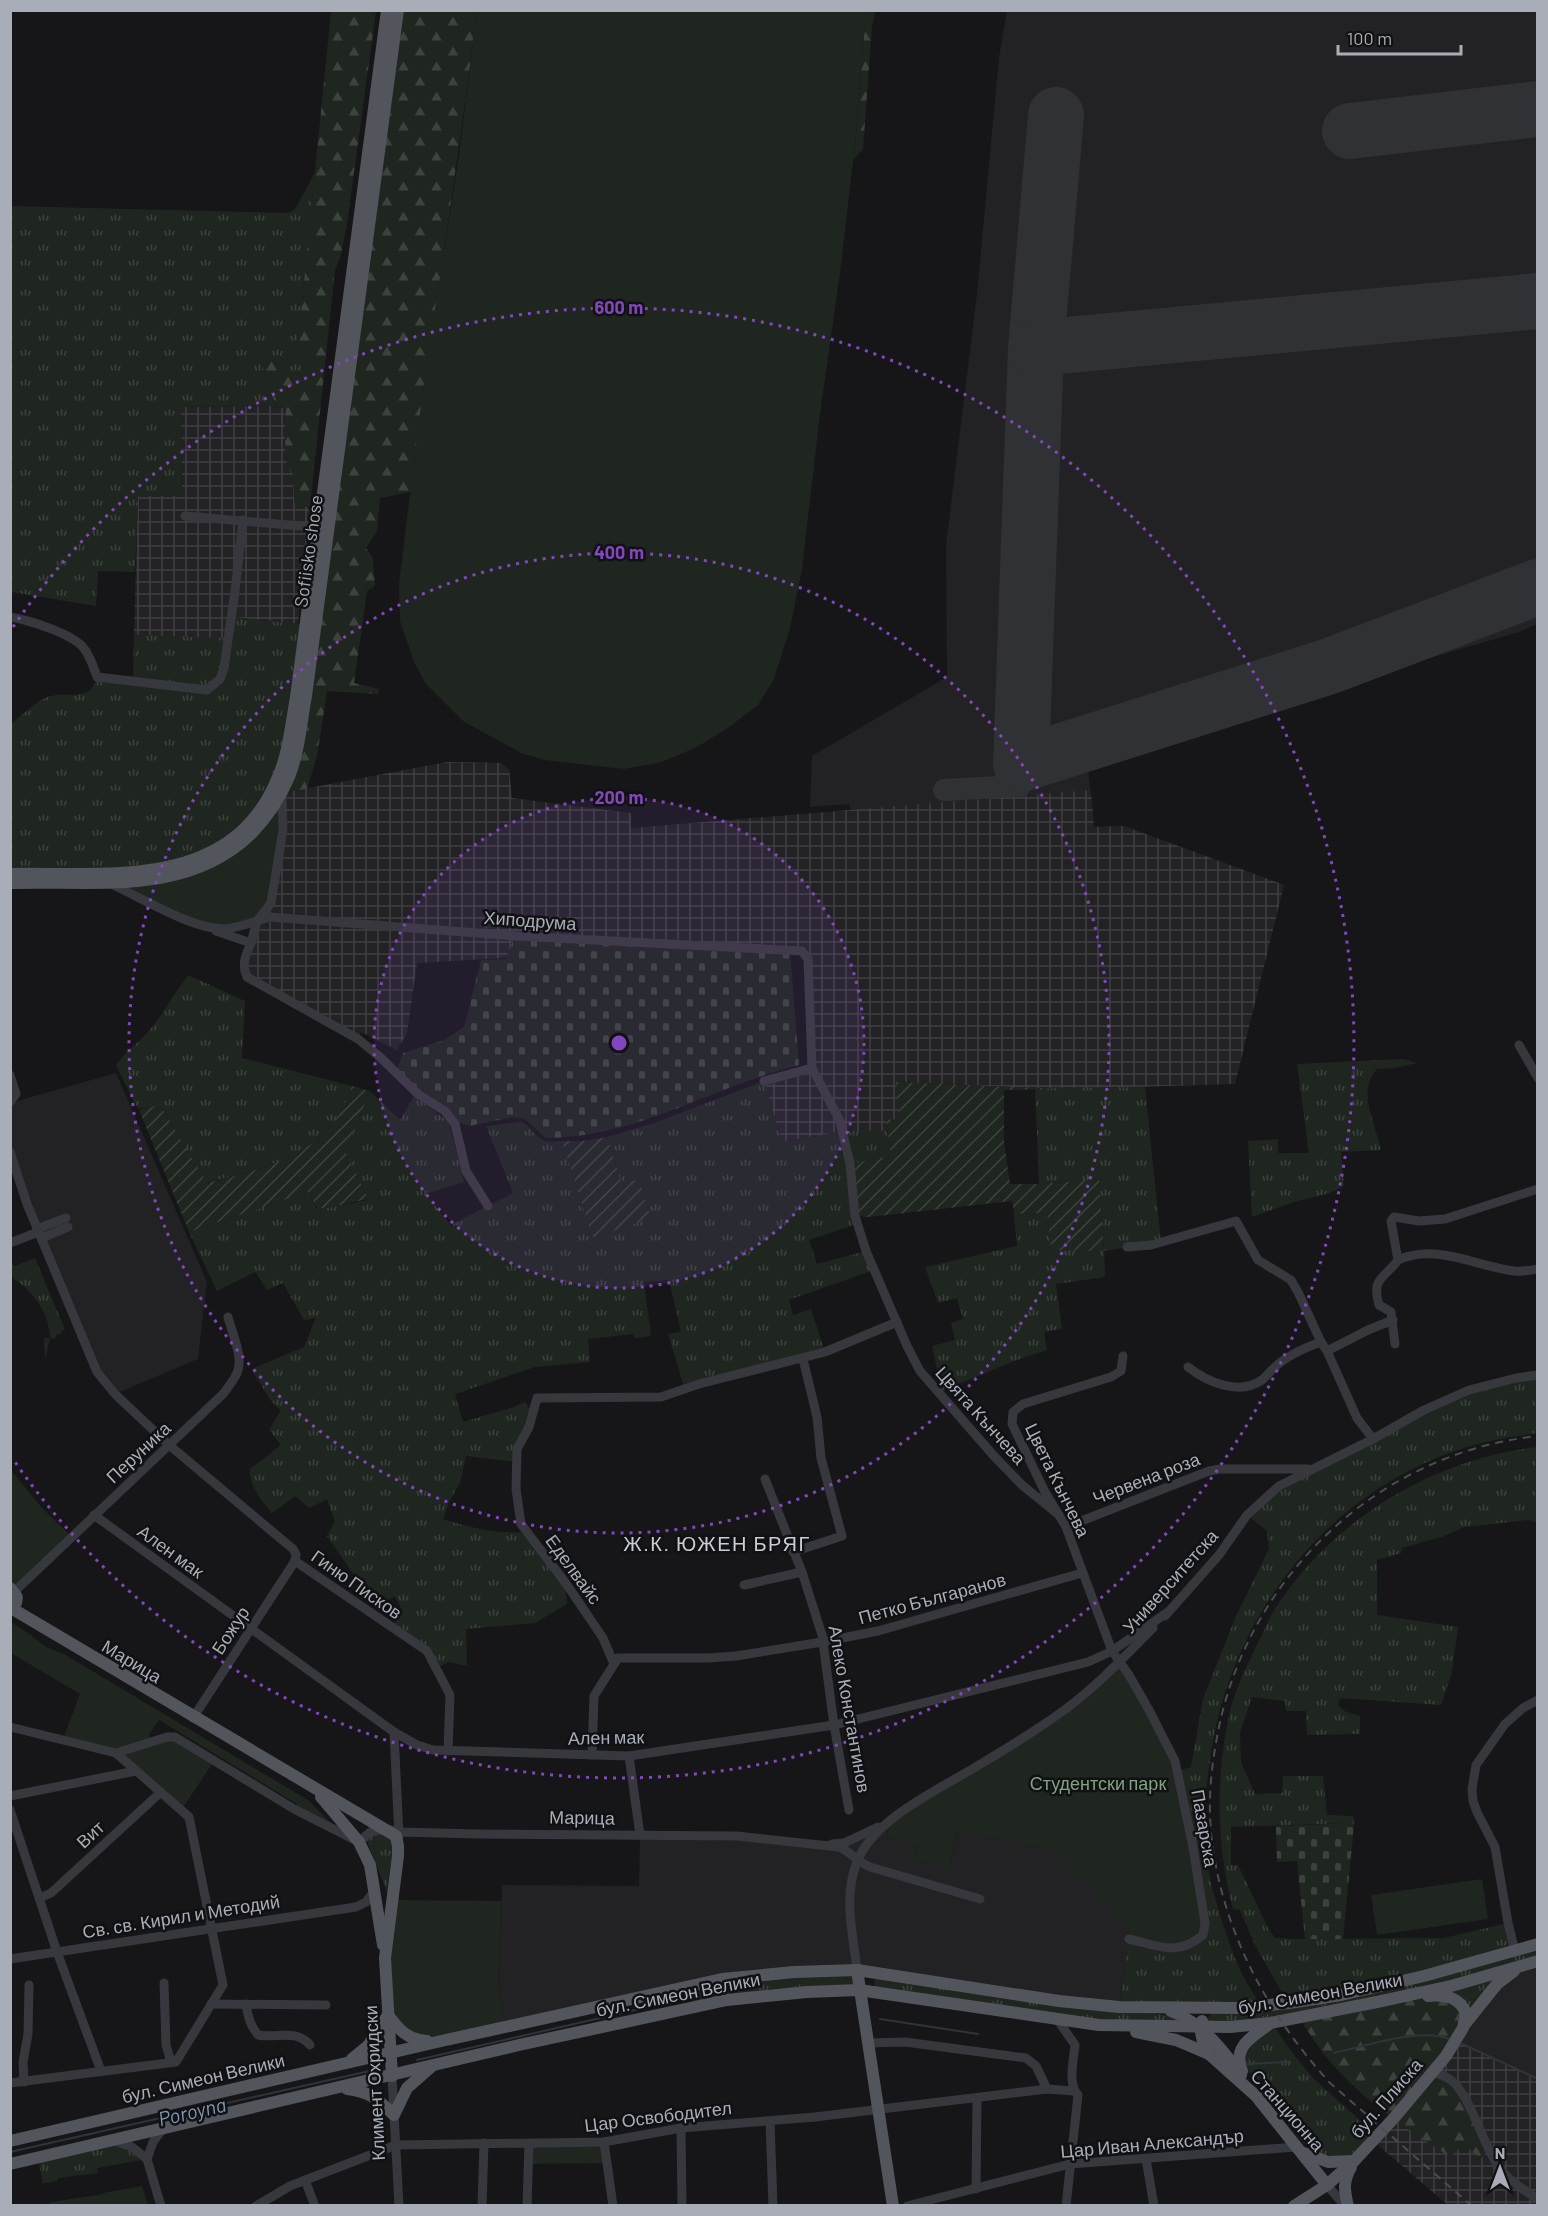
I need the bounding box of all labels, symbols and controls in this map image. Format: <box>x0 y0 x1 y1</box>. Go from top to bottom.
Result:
scale bar <box>1338 18 1461 56</box>
text: 100 m <box>1347 27 1392 49</box>
text: 600 m <box>595 296 643 318</box>
street label: Sofiisko shose <box>289 494 327 608</box>
text: 400 m <box>594 541 644 563</box>
text: 200 m <box>594 786 644 808</box>
street label: Хиподрума <box>483 906 578 934</box>
centre of rings <box>609 1033 629 1053</box>
street label: Цвята Кънчева <box>931 1361 1031 1469</box>
street label: Перуника <box>101 1416 175 1487</box>
street label: Цвета Кънчева <box>1021 1419 1096 1542</box>
street label: Червена роза <box>1089 1447 1204 1509</box>
street label: Ален мак <box>134 1520 208 1582</box>
street label: Университетска <box>1118 1524 1223 1637</box>
street label: Еделвайс <box>541 1530 607 1608</box>
district label: Ж.К. ЮЖЕН БРЯГ <box>623 1531 811 1555</box>
street label: Гиню Писков <box>307 1545 407 1623</box>
street label: Петко Българанов <box>856 1568 1008 1628</box>
street label: Божур <box>206 1602 254 1658</box>
street label: Алеко Константинов <box>824 1624 876 1794</box>
street label: Марица <box>98 1635 167 1688</box>
street label: Ален мак <box>568 1725 644 1749</box>
park label: Студентски парк <box>1030 1772 1166 1794</box>
street label: Пазарска <box>1187 1788 1223 1869</box>
street label: Марица <box>549 1805 616 1829</box>
street label: Вит <box>71 1816 109 1852</box>
street label: Св. св. Кирил и Методий <box>81 1890 281 1942</box>
street label: бул. Симеон Велики <box>594 1967 762 2021</box>
street label: бул. Симеон Велики <box>1236 1968 1404 2018</box>
street label: Климент Охридски <box>359 2005 389 2161</box>
street label: бул. Симеон Велики <box>119 2049 287 2107</box>
street label: бул. Плиска <box>1345 2053 1427 2142</box>
street label: Станционна <box>1246 2065 1330 2156</box>
water label: Poroyna <box>156 2092 228 2130</box>
street label: Цар Освободител <box>583 2096 733 2136</box>
street label: Цар Иван Александър <box>1059 2124 1245 2162</box>
north arrow <box>1470 2138 1530 2198</box>
text: N <box>1495 2143 1505 2162</box>

